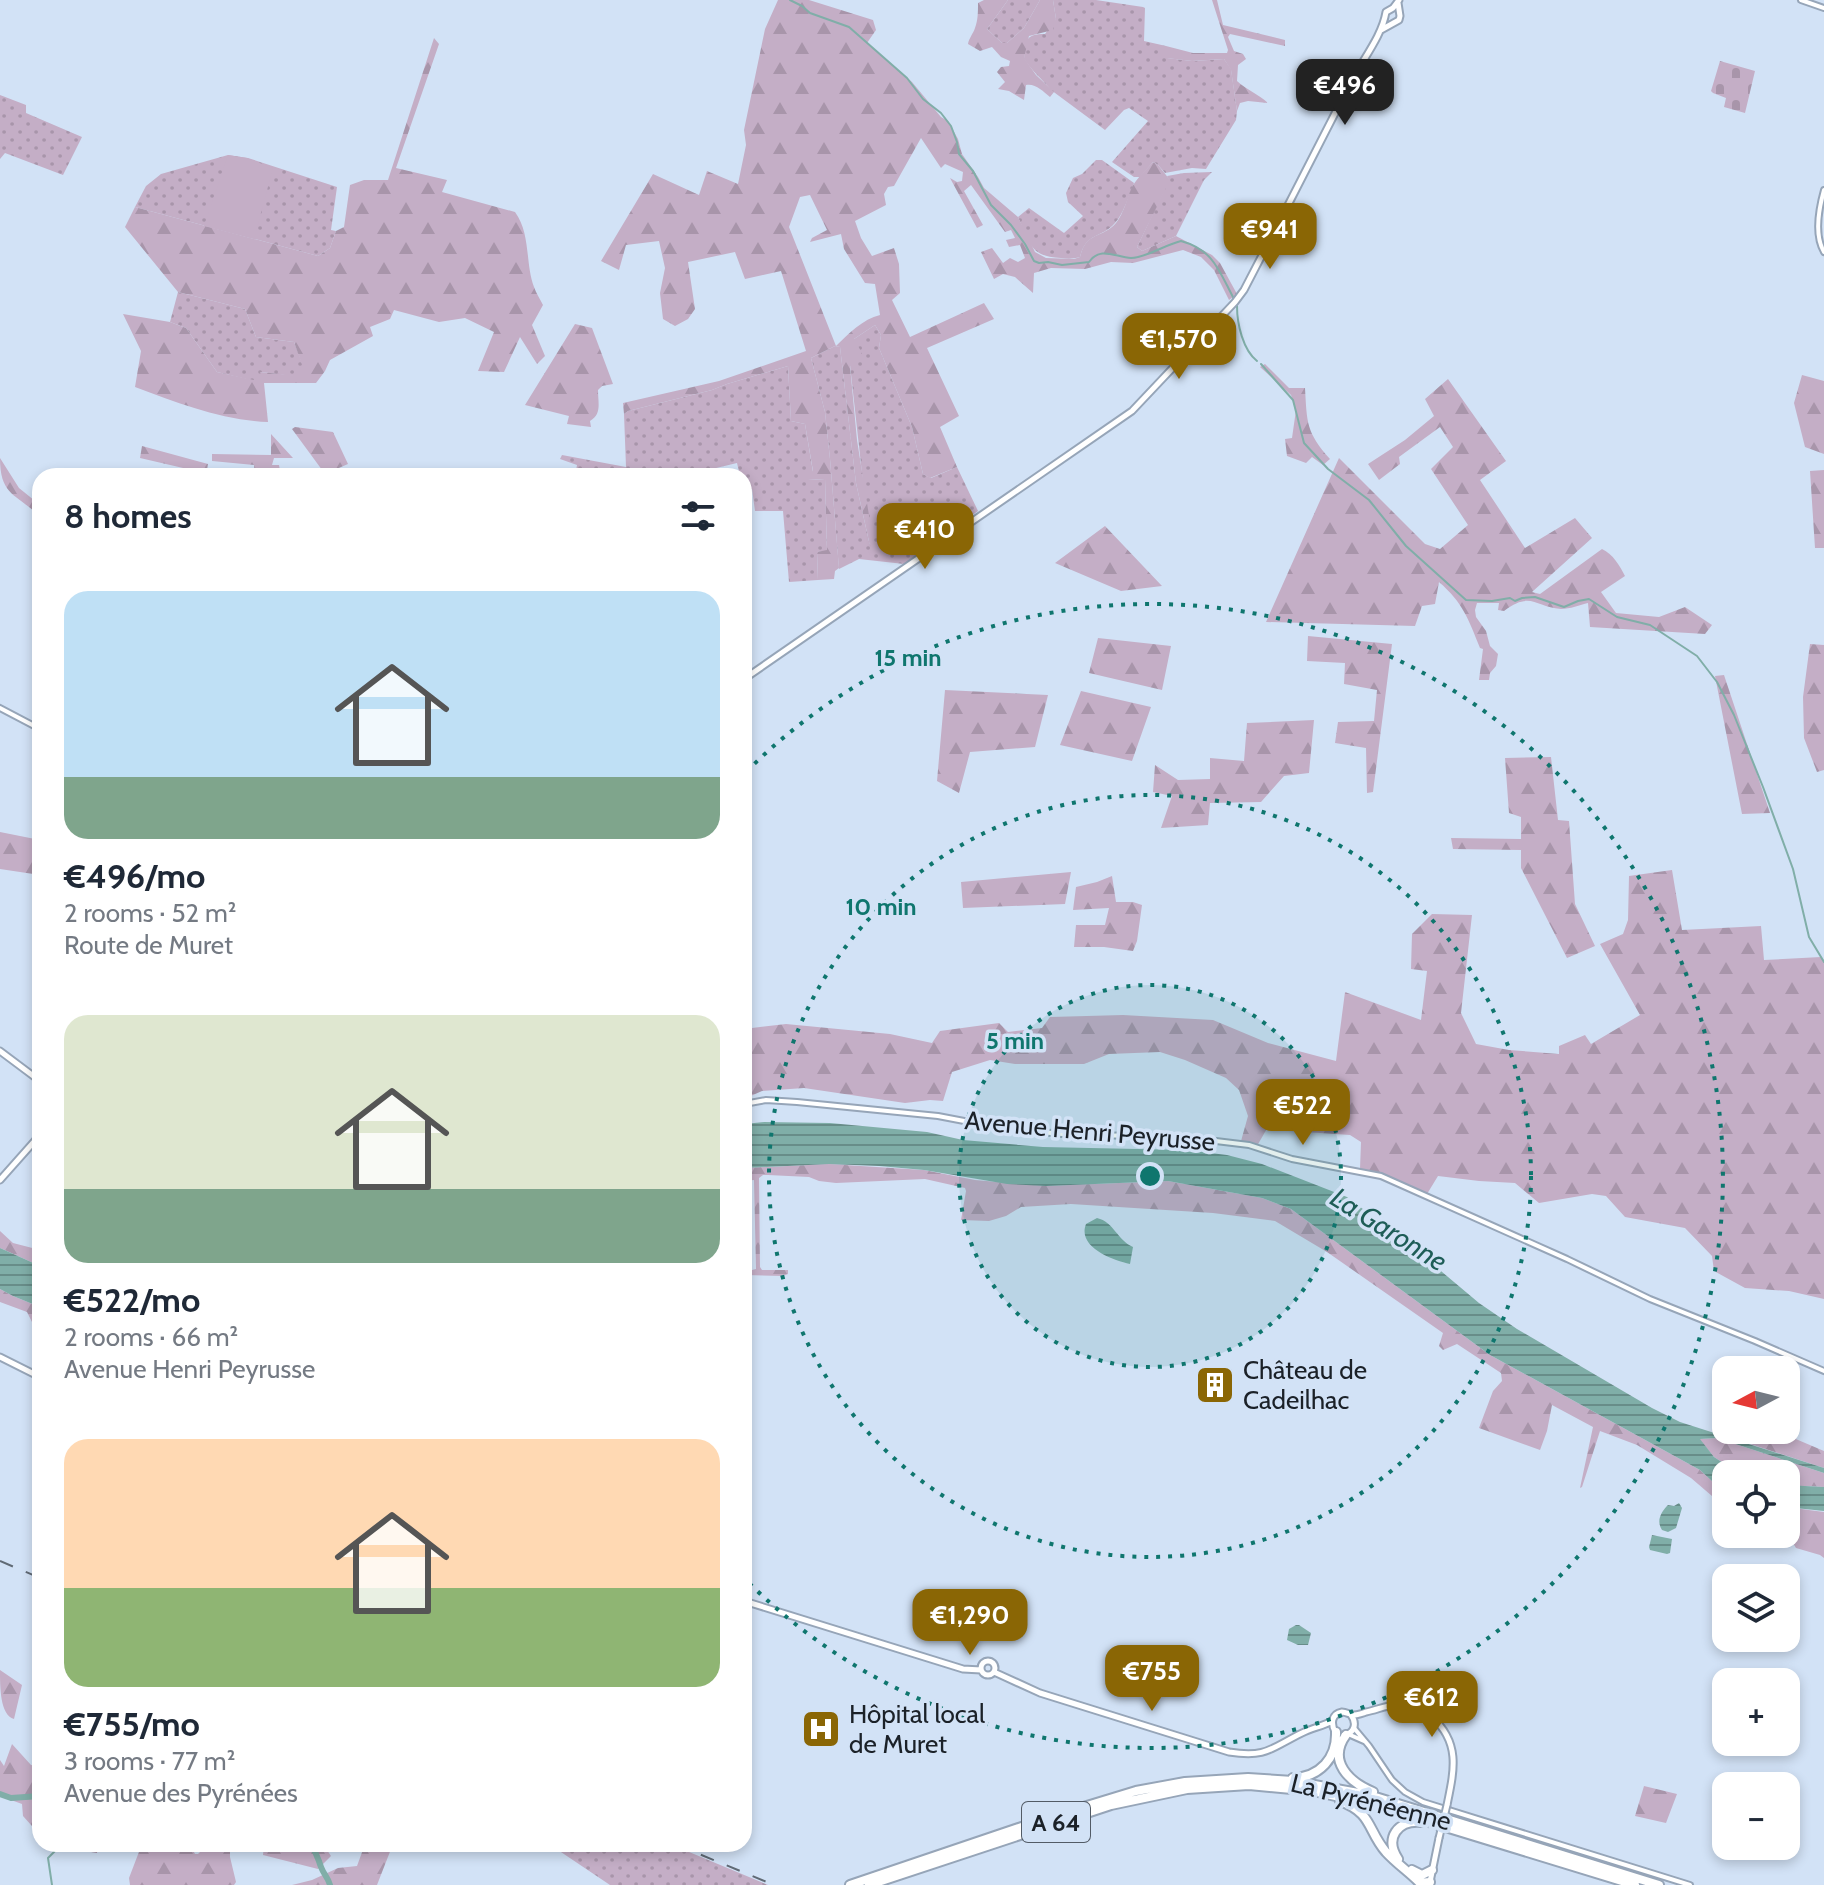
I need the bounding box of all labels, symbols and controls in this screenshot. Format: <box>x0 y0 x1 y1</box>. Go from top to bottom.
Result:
pin: €496 <box>1298 59 1392 127</box>
text: €496 <box>1314 69 1376 101</box>
pin: €941 <box>1223 203 1317 271</box>
text: €941 <box>1242 213 1298 245</box>
pin: €1,570 <box>1114 313 1244 381</box>
text: €1,570 <box>1140 323 1218 355</box>
icon: filters <box>676 494 720 538</box>
text: 8 homes <box>64 495 192 537</box>
pin: €410 <box>878 503 972 571</box>
text: €410 <box>895 513 955 545</box>
icon: home <box>320 643 464 787</box>
text: 15 min <box>874 643 942 672</box>
text: €496/mo <box>64 855 205 897</box>
text: 10 min <box>845 892 917 921</box>
text: 2 rooms · 52 m² <box>64 897 236 929</box>
text: Route de Muret <box>64 929 233 961</box>
text: 5 min <box>986 1026 1044 1055</box>
icon: home <box>320 1067 464 1211</box>
pin: €522 <box>1256 1079 1350 1147</box>
text: €522 <box>1274 1089 1332 1121</box>
street label: Avenue Henri Peyrusse <box>963 1104 1217 1158</box>
centre of rings <box>1136 1162 1164 1190</box>
water label: La Garonne <box>1325 1180 1454 1278</box>
text: €522/mo <box>64 1279 200 1321</box>
text: 2 rooms · 66 m² <box>64 1321 238 1353</box>
text: Avenue Henri Peyrusse <box>64 1353 315 1385</box>
place label: Château de Cadeilhac <box>1243 1354 1367 1416</box>
north arrow <box>1712 1356 1800 1444</box>
map controls <box>1712 1356 1800 1860</box>
building icon: Château de Cadeilhac <box>1194 1364 1236 1406</box>
button: locate <box>1712 1460 1800 1548</box>
icon: home <box>320 1491 464 1635</box>
button: layers <box>1712 1564 1800 1652</box>
pin: €1,290 <box>905 1589 1035 1657</box>
text: €1,290 <box>930 1599 1010 1631</box>
pin: €755 <box>1105 1645 1199 1713</box>
text: €755 <box>1123 1655 1181 1687</box>
button: + <box>1712 1668 1800 1756</box>
pin: €612 <box>1385 1671 1479 1739</box>
text: €612 <box>1405 1681 1459 1713</box>
place label: Hôpital local de Muret <box>849 1698 985 1760</box>
text: €755/mo <box>64 1703 200 1745</box>
hospital icon: Hôpital local de Muret <box>800 1708 842 1750</box>
text: 3 rooms · 77 m² <box>64 1745 235 1777</box>
street label: La Pyrénéenne <box>1288 1767 1454 1837</box>
button: − <box>1712 1772 1800 1860</box>
text: Avenue des Pyrénées <box>64 1777 298 1809</box>
road number: A 64 <box>1022 1802 1090 1842</box>

